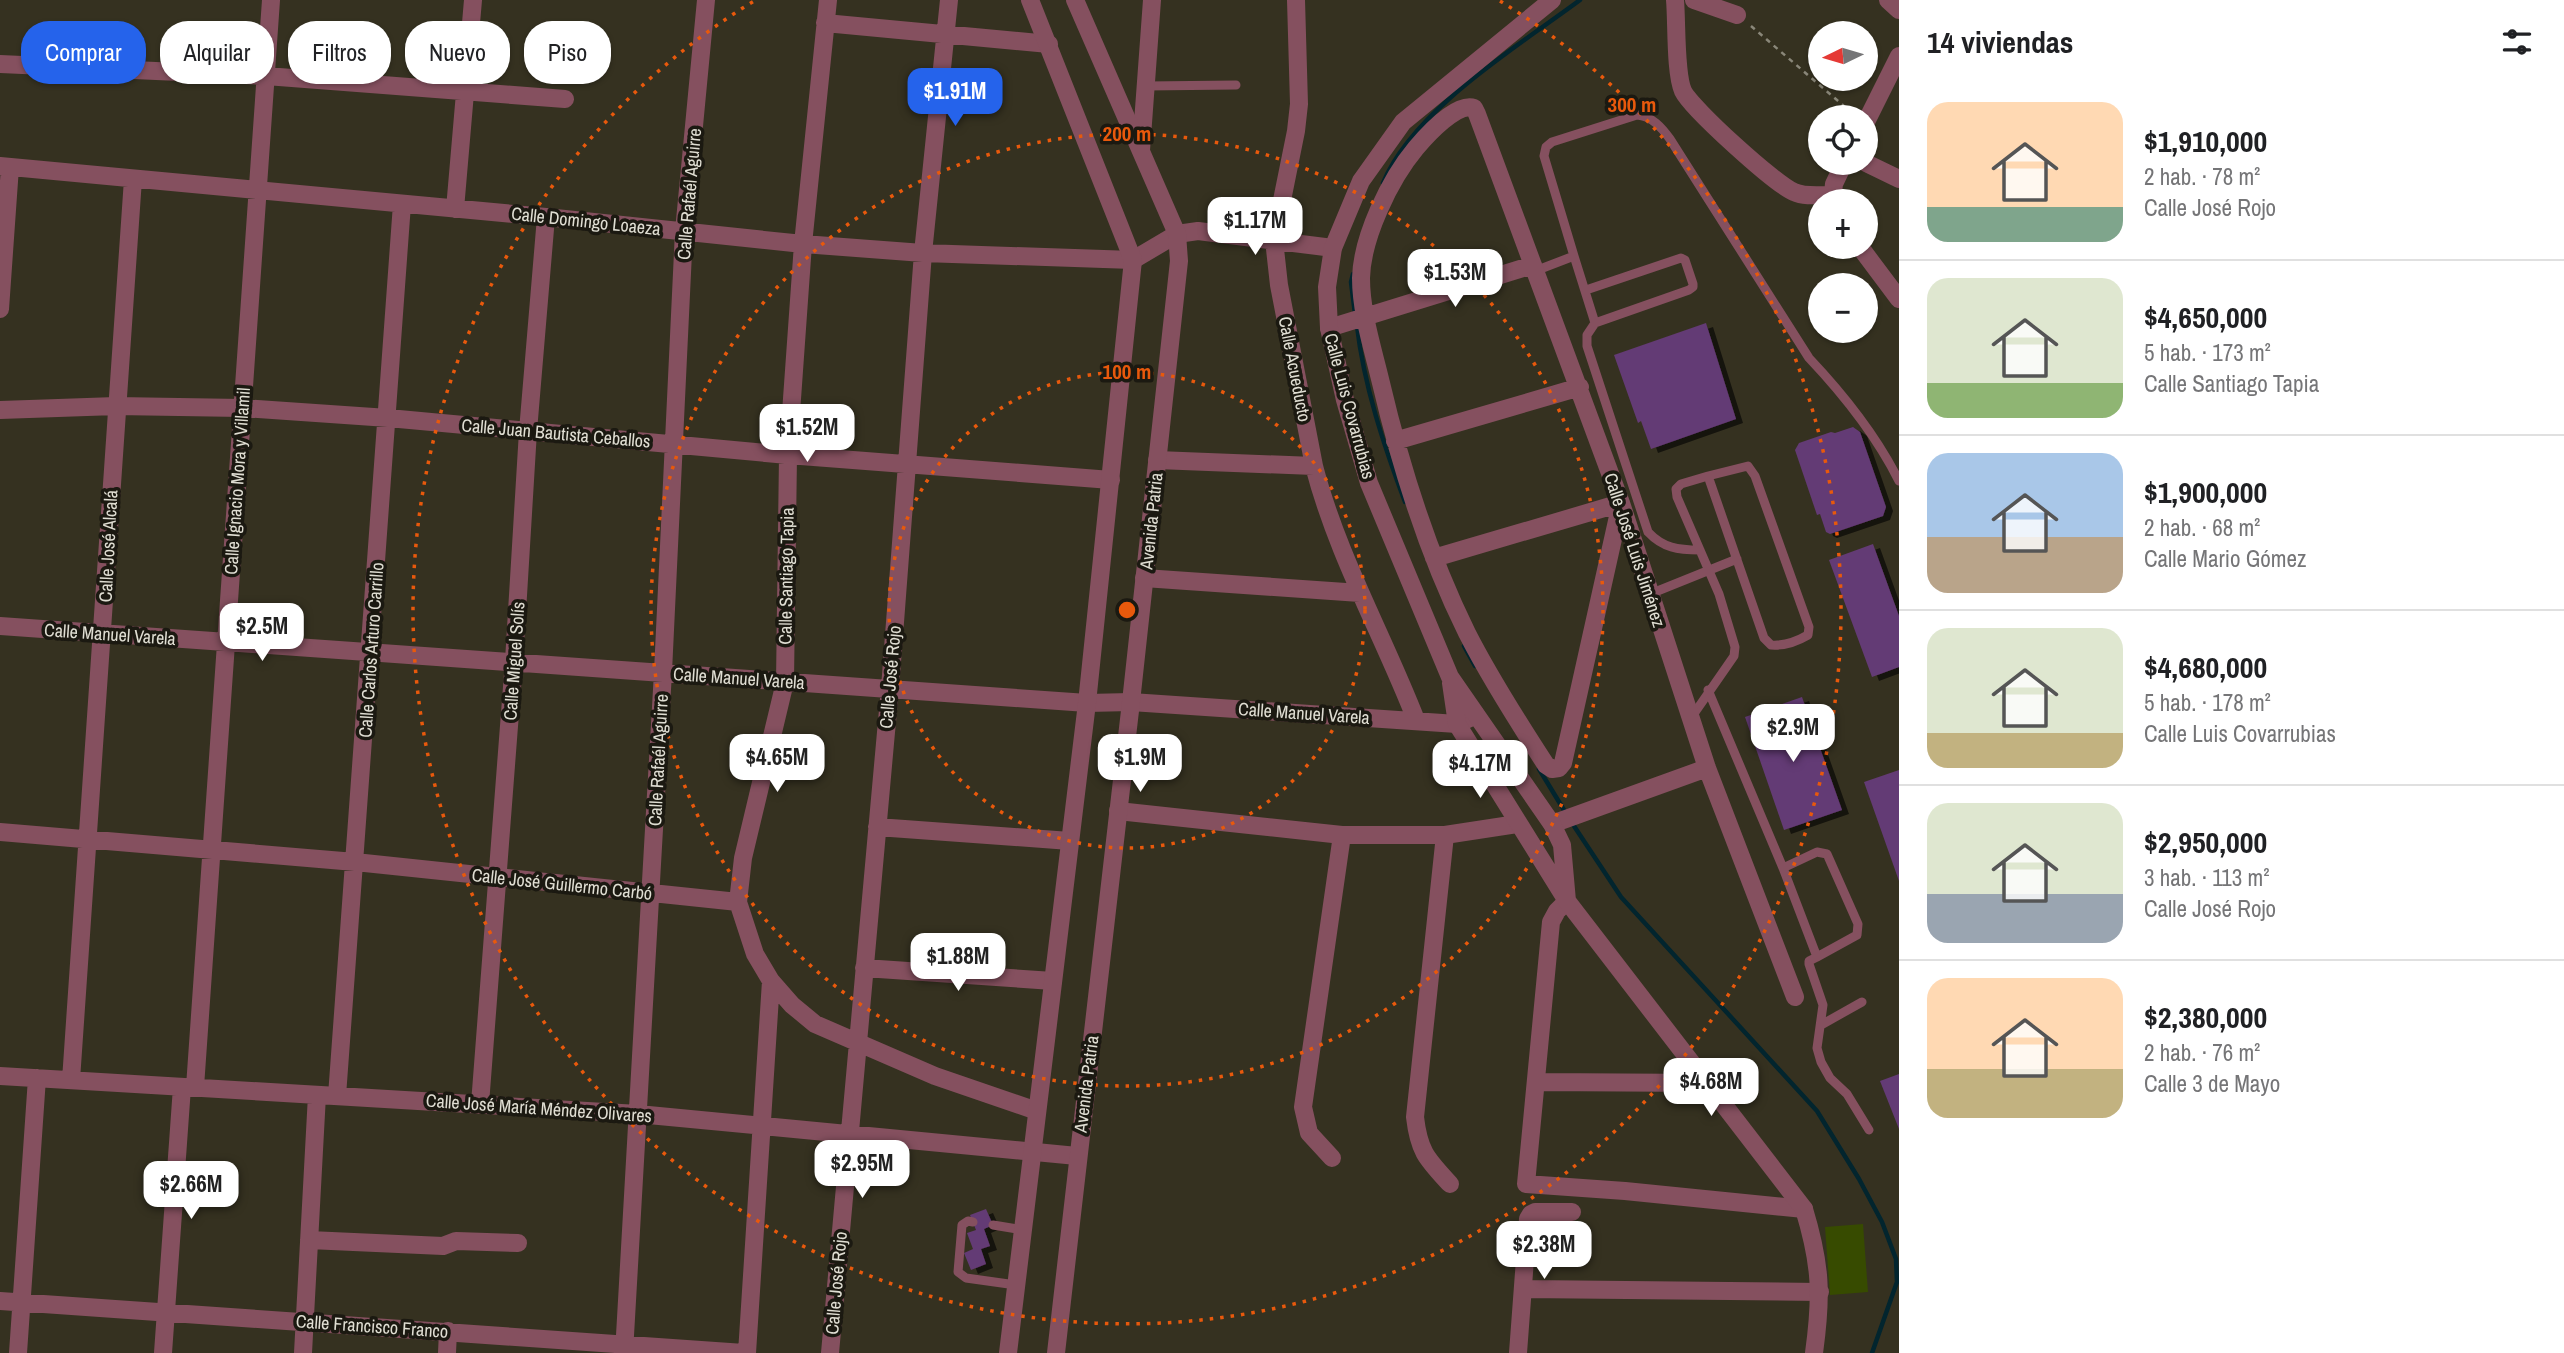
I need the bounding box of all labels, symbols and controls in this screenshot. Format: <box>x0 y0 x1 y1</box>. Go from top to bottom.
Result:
chip: Comprar <box>21 21 146 84</box>
chip: Alquilar <box>160 21 274 84</box>
chip: Filtros <box>288 21 391 84</box>
chip: Nuevo <box>405 21 510 84</box>
chip: Piso <box>524 21 611 84</box>
north arrow <box>1808 21 1878 91</box>
map controls <box>1808 21 1878 343</box>
text: 14 viviendas <box>1927 22 2073 62</box>
icon: filters <box>2498 23 2536 61</box>
pin: $1.91M <box>898 68 1012 128</box>
text: $1.91M <box>924 75 986 106</box>
text: 300 m <box>1608 90 1656 119</box>
button: locate <box>1808 105 1878 175</box>
text: 200 m <box>1103 119 1151 148</box>
text: $1,910,000 <box>2144 121 2267 161</box>
street label: Calle Rafaél Aguirre <box>671 127 707 261</box>
icon: home <box>1983 130 2067 214</box>
text: 2 hab. · 78 m² <box>2144 161 2260 192</box>
button: + <box>1808 189 1878 259</box>
text: Calle José Rojo <box>2144 192 2276 223</box>
pin: $1.17M <box>1198 198 1312 257</box>
street label: Calle Domingo Loaeza <box>510 201 662 241</box>
text: $1.17M <box>1224 204 1286 235</box>
pin: $1.53M <box>1398 250 1512 309</box>
text: $1.53M <box>1424 256 1486 287</box>
button: − <box>1808 273 1878 343</box>
text: $4,650,000 <box>2144 297 2267 337</box>
icon: home <box>1983 306 2067 390</box>
street label: Calle Acueducto <box>1273 314 1317 424</box>
street label: Calle Luis Covarrubias <box>1318 330 1382 482</box>
text: 5 hab. · 173 m² <box>2144 337 2271 368</box>
text: 100 m <box>1103 357 1151 386</box>
text: Calle Santiago Tapia <box>2144 368 2319 399</box>
street label: Calle Ignacio Mora y Villamil <box>218 387 256 575</box>
pin: $1.52M <box>750 405 864 464</box>
text: $1.52M <box>776 411 838 442</box>
street label: Calle Juan Bautista Ceballos <box>461 412 651 454</box>
street label: Calle José Luis Jiménez <box>1598 470 1672 630</box>
street label: Avenida Patria <box>1133 471 1169 572</box>
text: $1,900,000 <box>2144 472 2267 512</box>
icon: home <box>1983 481 2067 565</box>
street label: Calle José Alcalá <box>93 489 123 603</box>
street label: Calle Santiago Tapia <box>772 507 800 645</box>
text: 2 hab. · 68 m² <box>2144 512 2260 543</box>
text: Calle Mario Gómez <box>2144 543 2306 574</box>
street label: Calle Carlos Arturo Carrillo <box>352 562 390 738</box>
centre of rings <box>1115 598 1139 622</box>
street label: Calle Miguel Solís <box>497 601 531 721</box>
pin: $2.5M <box>213 604 311 663</box>
text: $2.5M <box>236 610 288 641</box>
street label: Calle Manuel Varela <box>43 617 177 651</box>
street label: Calle José Rojo <box>873 624 907 730</box>
text: $4,680,000 <box>2144 647 2267 687</box>
icon: home <box>1983 656 2067 740</box>
street label: Calle Manuel Varela <box>672 661 806 695</box>
text: 5 hab. · 178 m² <box>2144 687 2271 718</box>
street label: Calle Rafaél Aguirre <box>642 693 674 827</box>
street label: Calle Manuel Varela <box>1237 696 1371 730</box>
pin: $2.9M <box>1744 704 1842 764</box>
text: $2.9M <box>1767 711 1819 742</box>
text: Calle Luis Covarrubias <box>2144 718 2336 749</box>
pin: $4.65M <box>720 734 834 794</box>
pin: $1.9M <box>1091 734 1189 794</box>
pin: $4.17M <box>1423 740 1537 800</box>
text: $4.65M <box>746 741 808 772</box>
text: $1.9M <box>1114 741 1166 772</box>
text: $4.17M <box>1449 747 1511 778</box>
text: $2,950,000 <box>2144 822 2267 862</box>
icon: home <box>1983 831 2067 915</box>
street label: Calle José Guillermo Carbó <box>471 862 653 906</box>
text: 3 hab. · 113 m² <box>2144 862 2270 893</box>
text: Calle José Rojo <box>2144 893 2276 924</box>
pin: $1.88M <box>901 934 1015 993</box>
text: $1.88M <box>927 940 989 971</box>
text: $2,380,000 <box>2144 997 2267 1037</box>
icon: home <box>1983 1006 2067 1090</box>
street label: Avenida Patria <box>1068 1034 1104 1135</box>
text: 2 hab. · 76 m² <box>2144 1037 2260 1068</box>
pin: $4.68M <box>1654 1058 1768 1118</box>
text: $4.68M <box>1680 1065 1742 1096</box>
text: Calle 3 de Mayo <box>2144 1068 2280 1099</box>
street label: Calle José María Méndez Olivares <box>425 1088 653 1128</box>
pin: $2.95M <box>805 1140 919 1200</box>
text: $2.95M <box>831 1147 893 1178</box>
pin: $2.66M <box>134 1162 248 1221</box>
text: $2.66M <box>160 1168 222 1199</box>
pin: $2.38M <box>1487 1222 1601 1281</box>
text: $2.38M <box>1513 1228 1575 1259</box>
street label: Calle José Rojo <box>819 1230 853 1336</box>
street label: Calle Francisco Franco <box>295 1308 449 1344</box>

